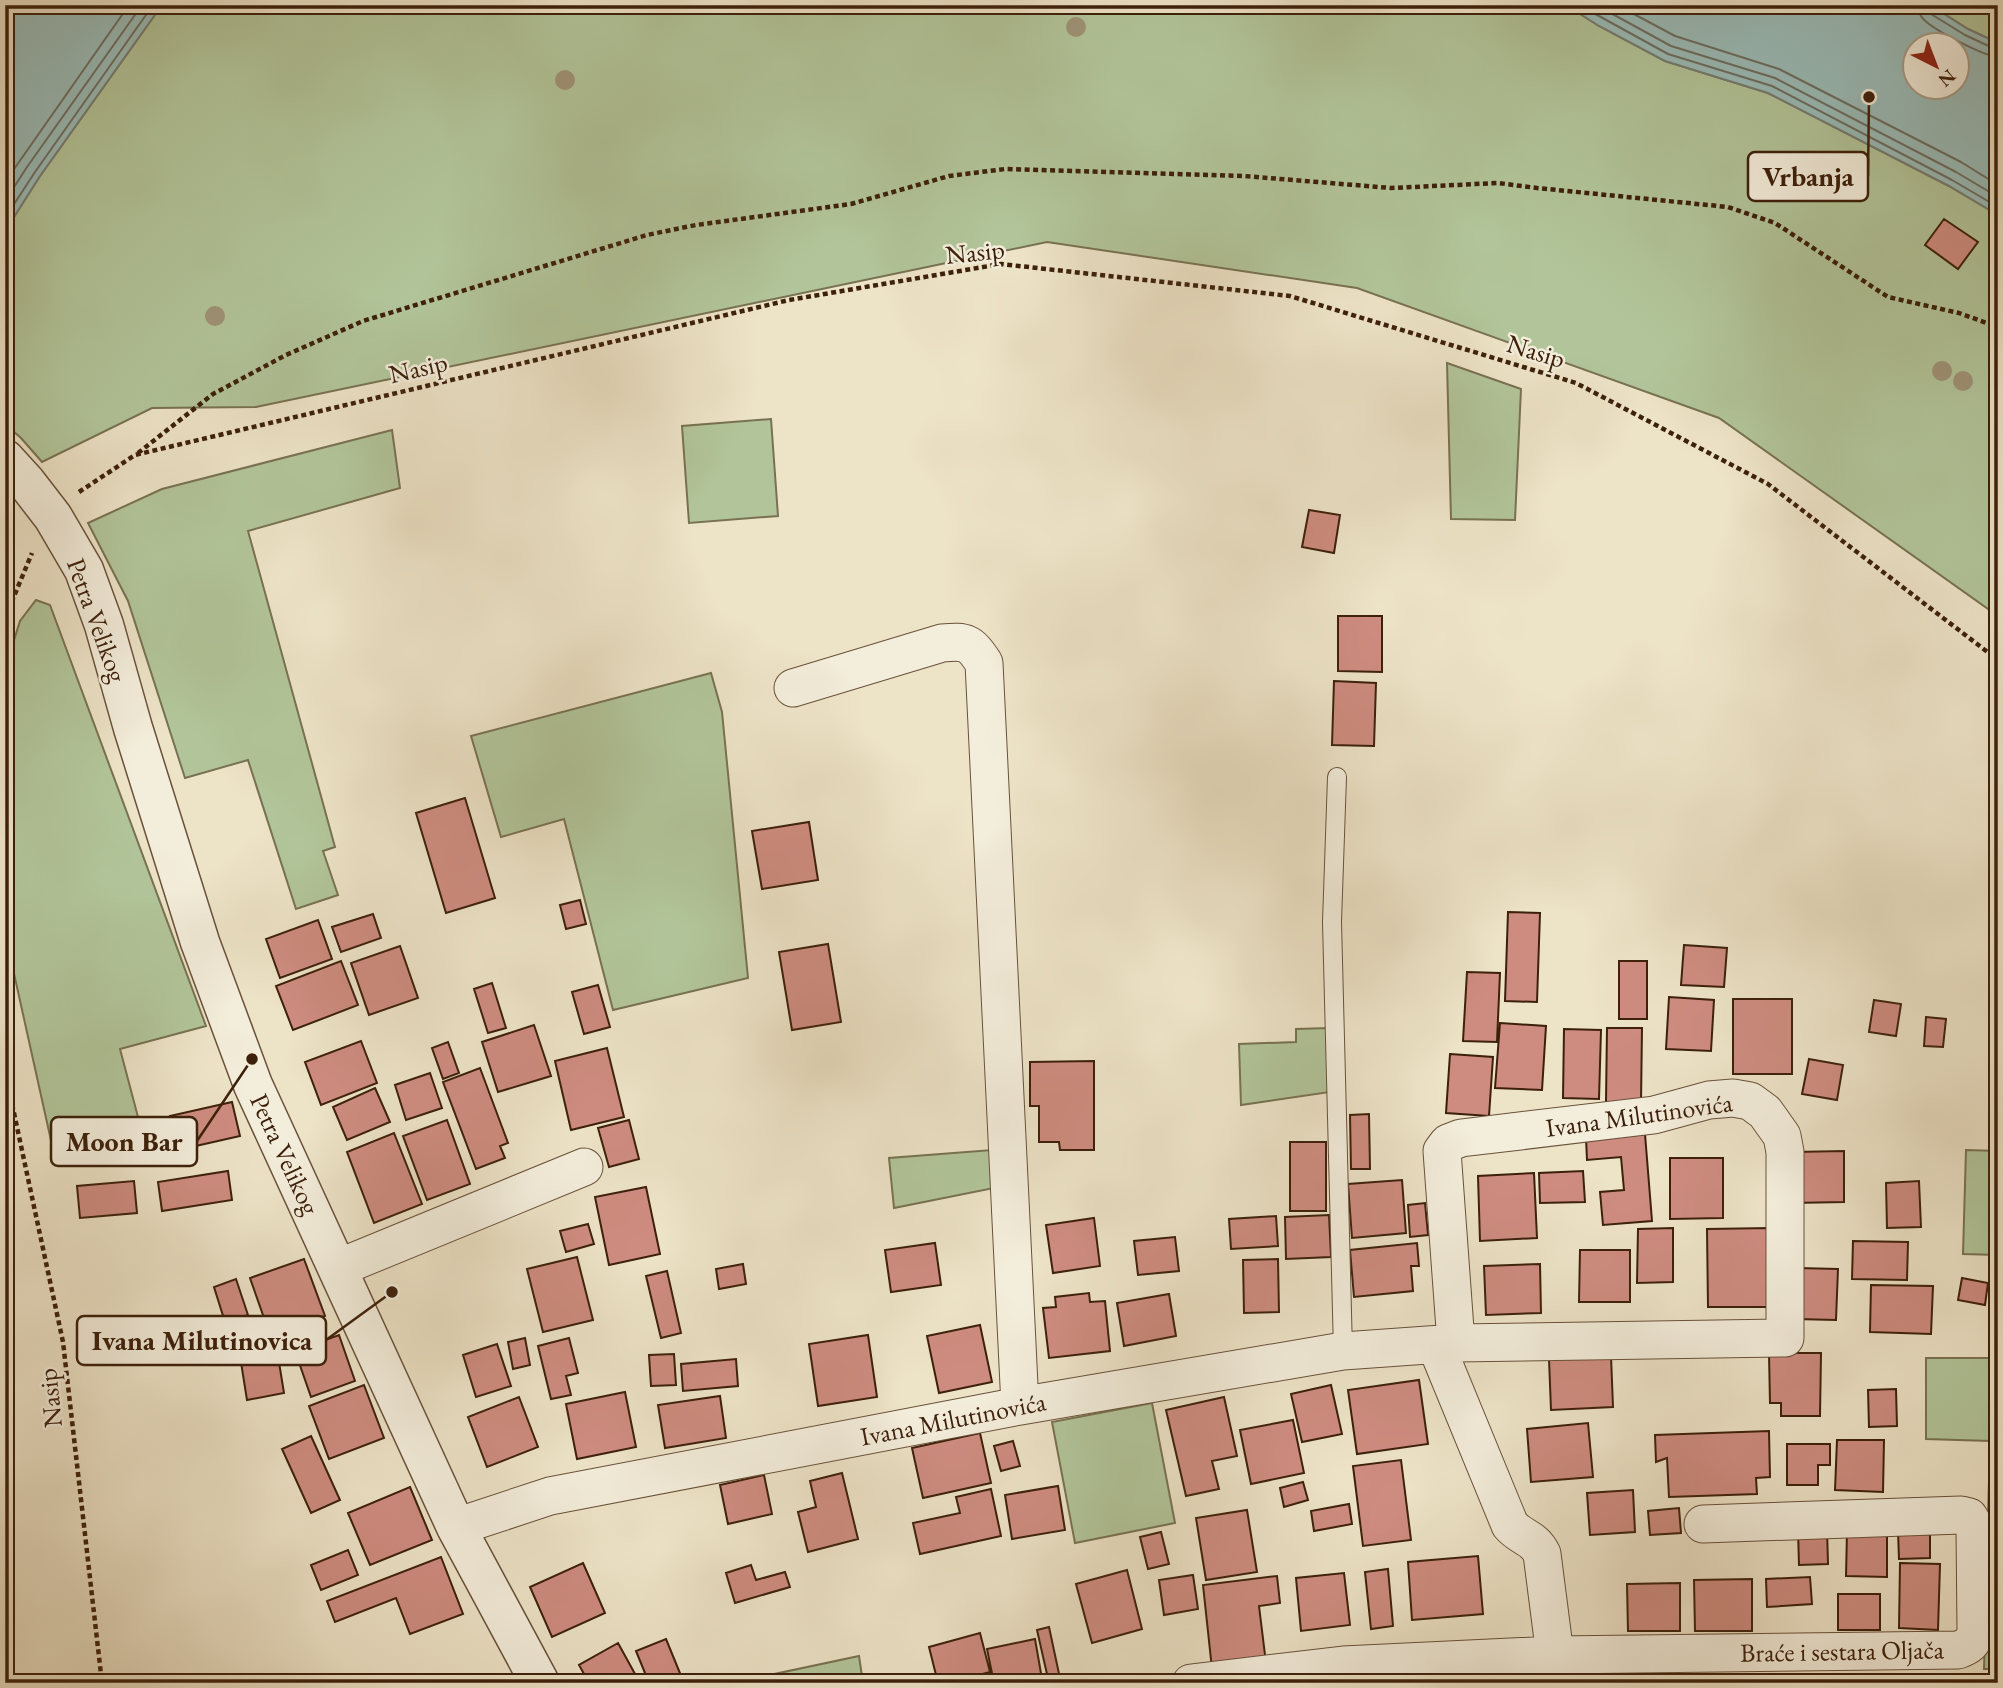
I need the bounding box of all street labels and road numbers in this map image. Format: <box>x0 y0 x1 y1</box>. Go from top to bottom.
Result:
street label: Nasip <box>944 232 1006 272</box>
street label: Nasip <box>1503 326 1569 376</box>
street label: Nasip <box>385 345 451 391</box>
street label: Petra Velikog <box>59 553 135 687</box>
street label: Ivana Milutinovića <box>1543 1085 1735 1145</box>
street label: Petra Velikog <box>242 1088 328 1221</box>
street label: Nasip <box>30 1367 70 1429</box>
street label: Ivana Milutinovića <box>857 1384 1049 1454</box>
street label: Braće i sestara Oljača <box>1740 1632 1945 1670</box>

